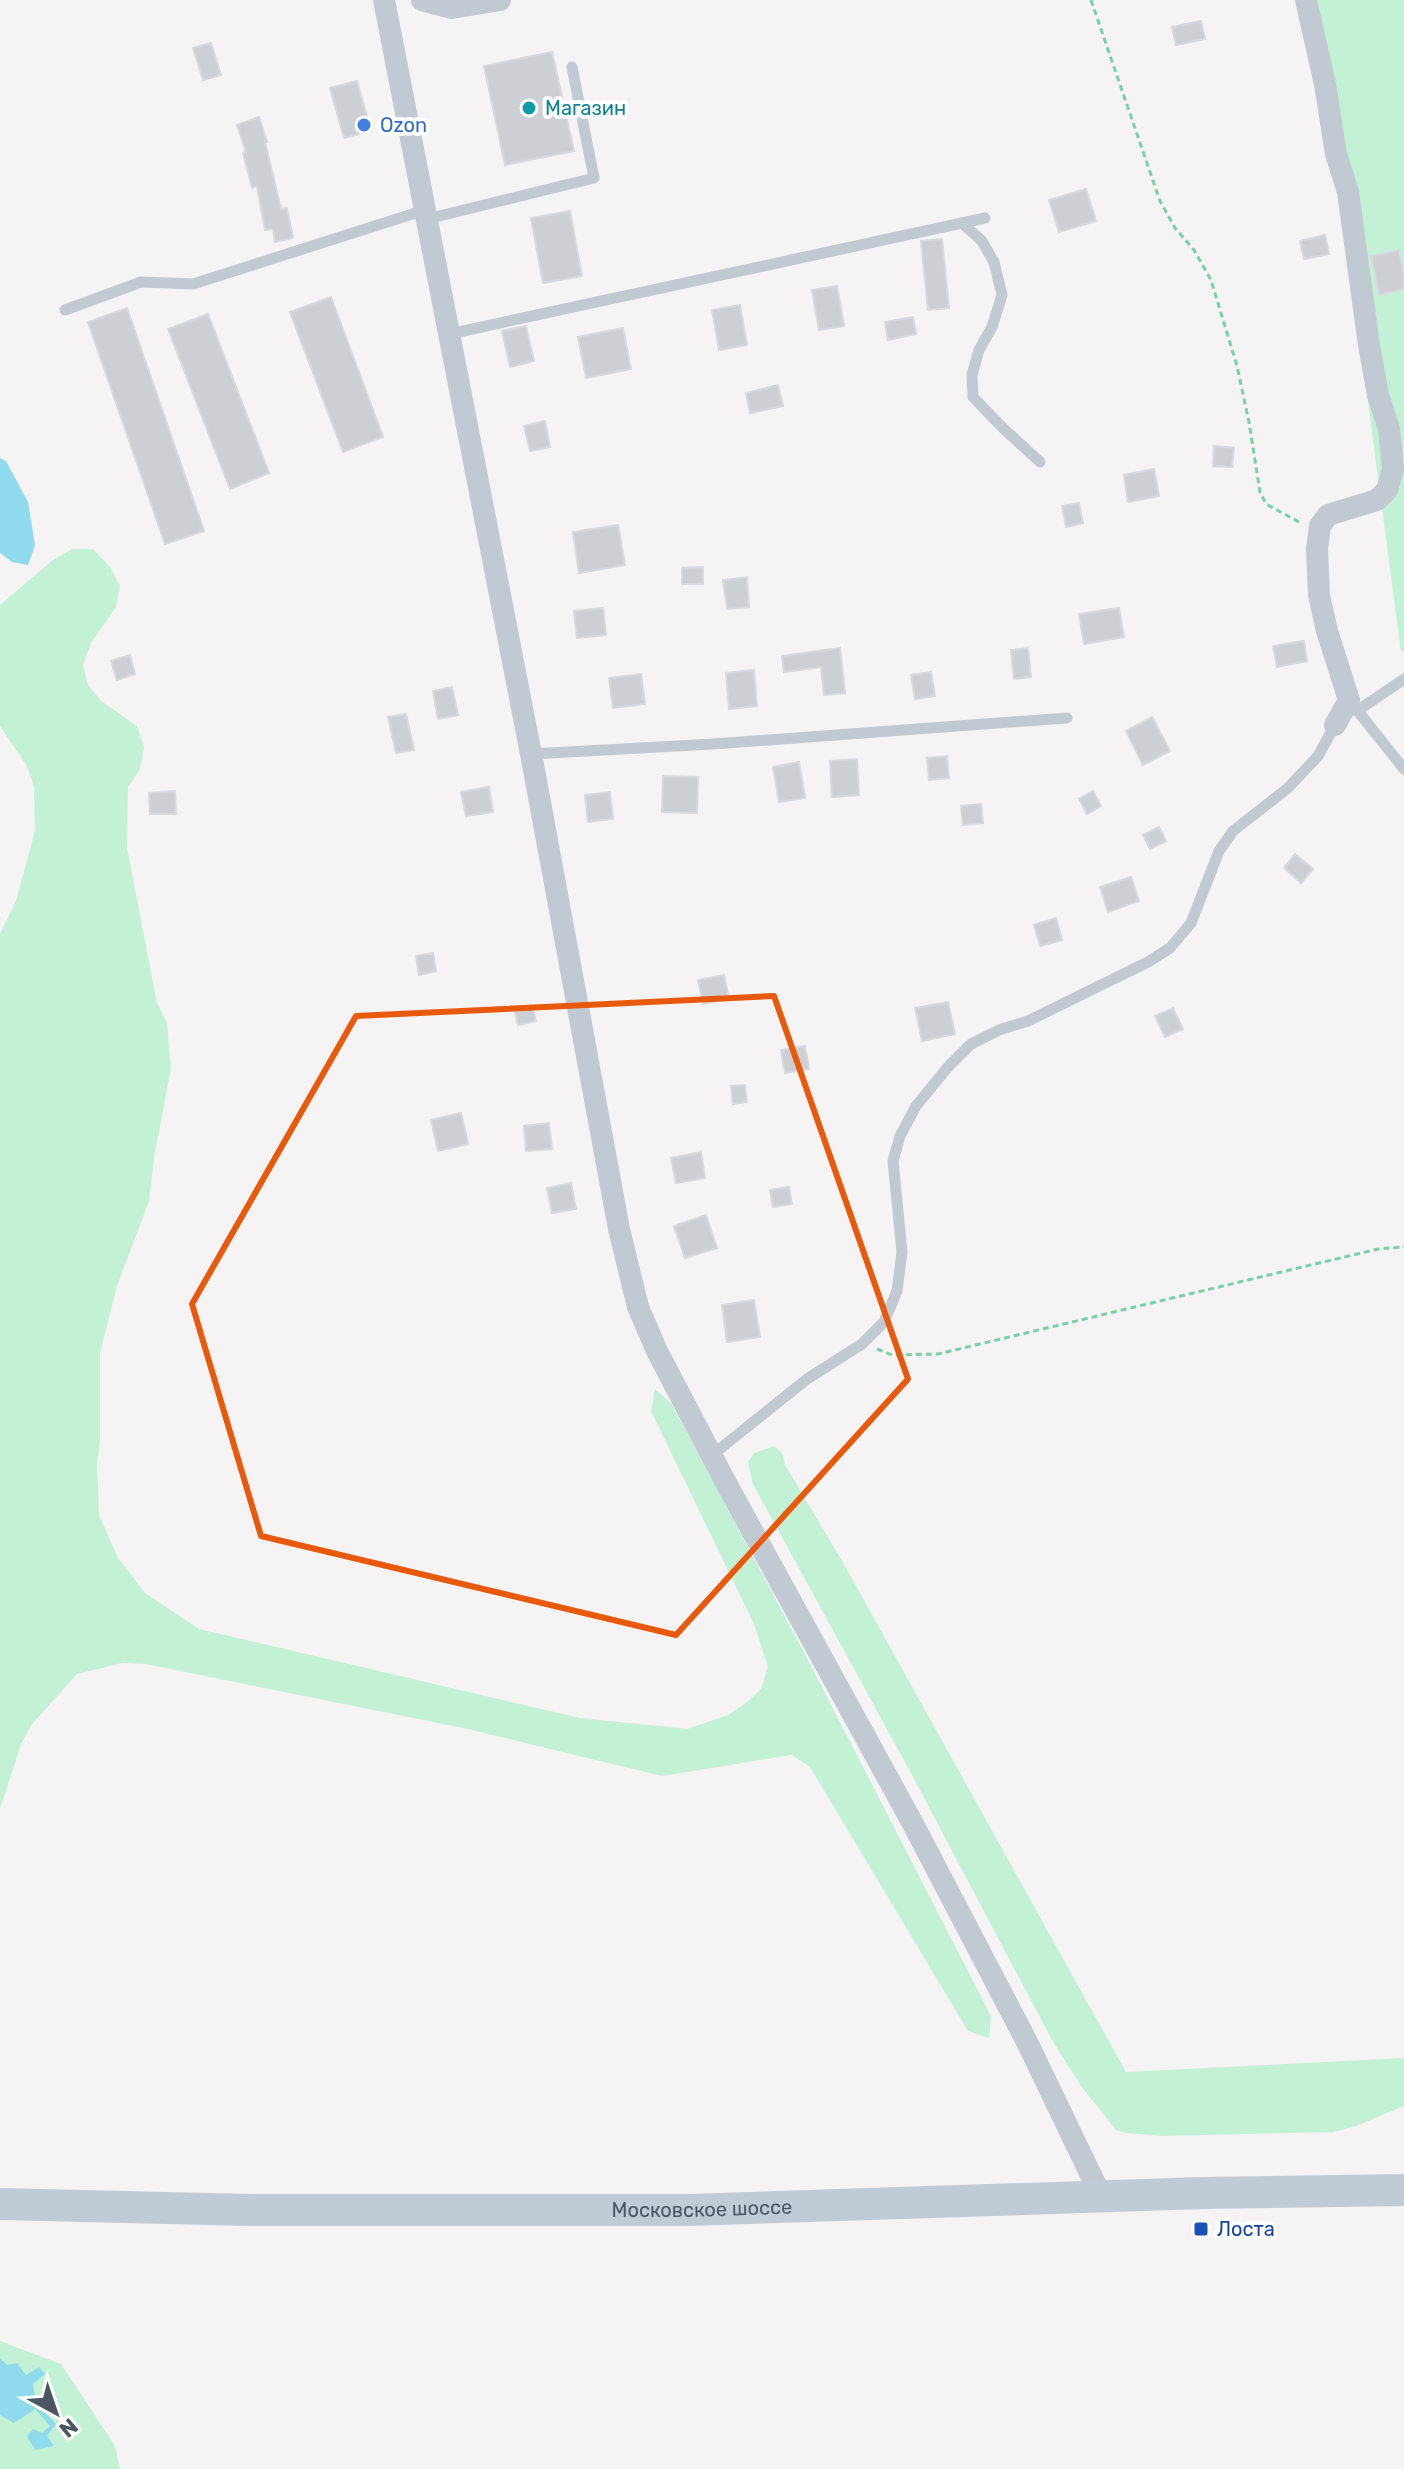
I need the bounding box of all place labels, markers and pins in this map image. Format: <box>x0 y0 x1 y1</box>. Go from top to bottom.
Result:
place label: Магазин <box>545 96 626 120</box>
marker: Магазин <box>520 99 538 117</box>
place label: Ozon <box>380 113 427 137</box>
marker: Ozon <box>355 116 373 134</box>
place label: Лоста <box>1217 2217 1275 2241</box>
marker: Лоста <box>1192 2220 1210 2238</box>

